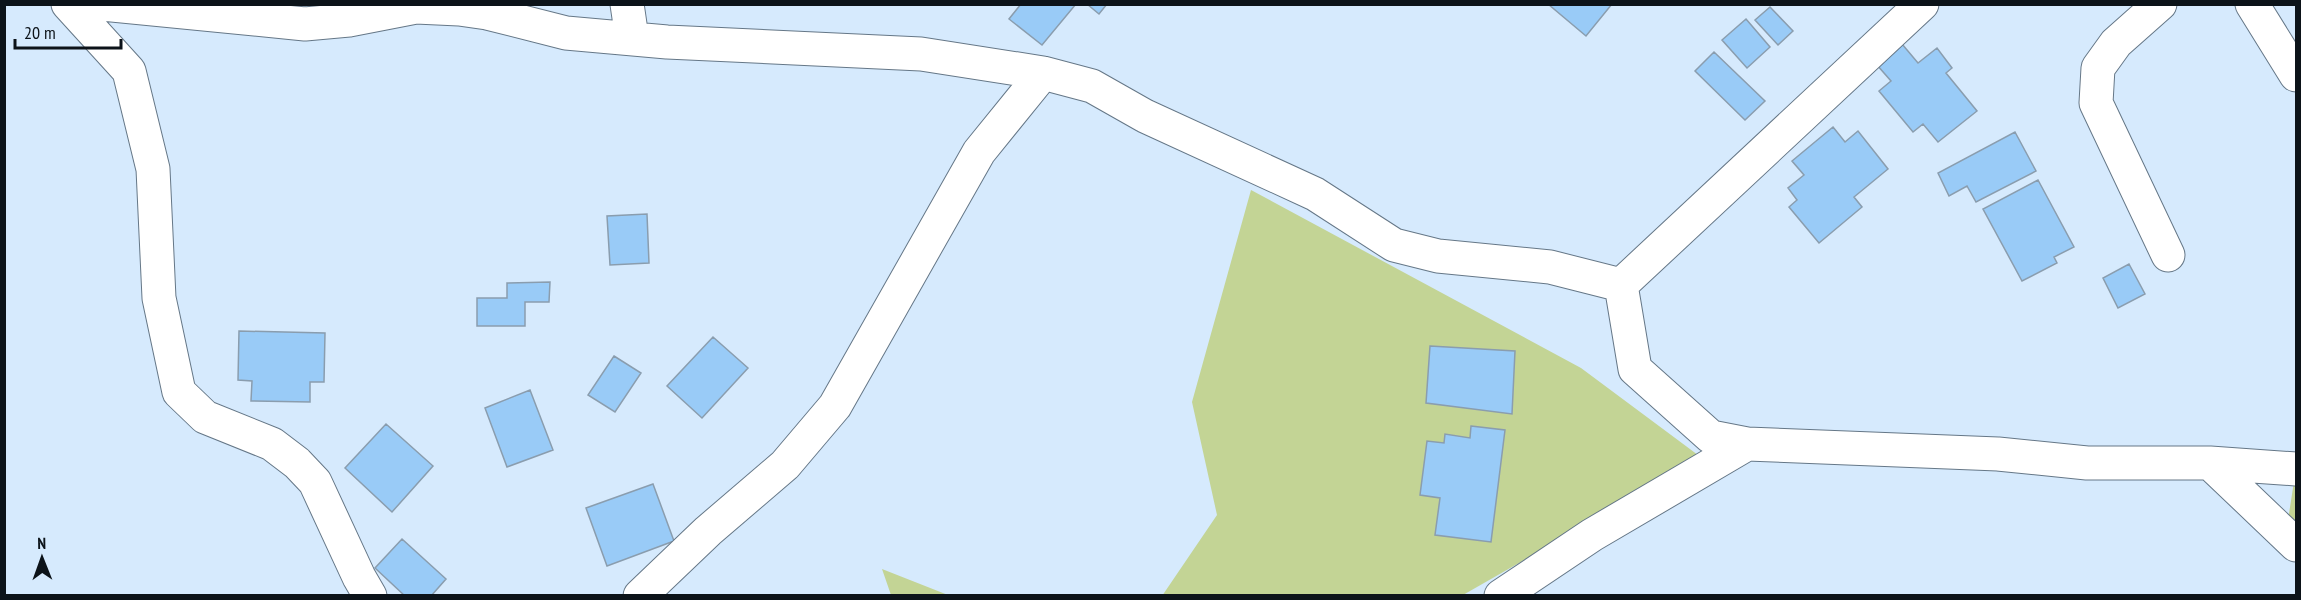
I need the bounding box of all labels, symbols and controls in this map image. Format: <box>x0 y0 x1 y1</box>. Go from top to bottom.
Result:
scale bar <box>15 12 122 50</box>
text: 20 m <box>24 21 56 44</box>
north arrow <box>12 528 72 588</box>
text: N <box>37 533 46 553</box>

